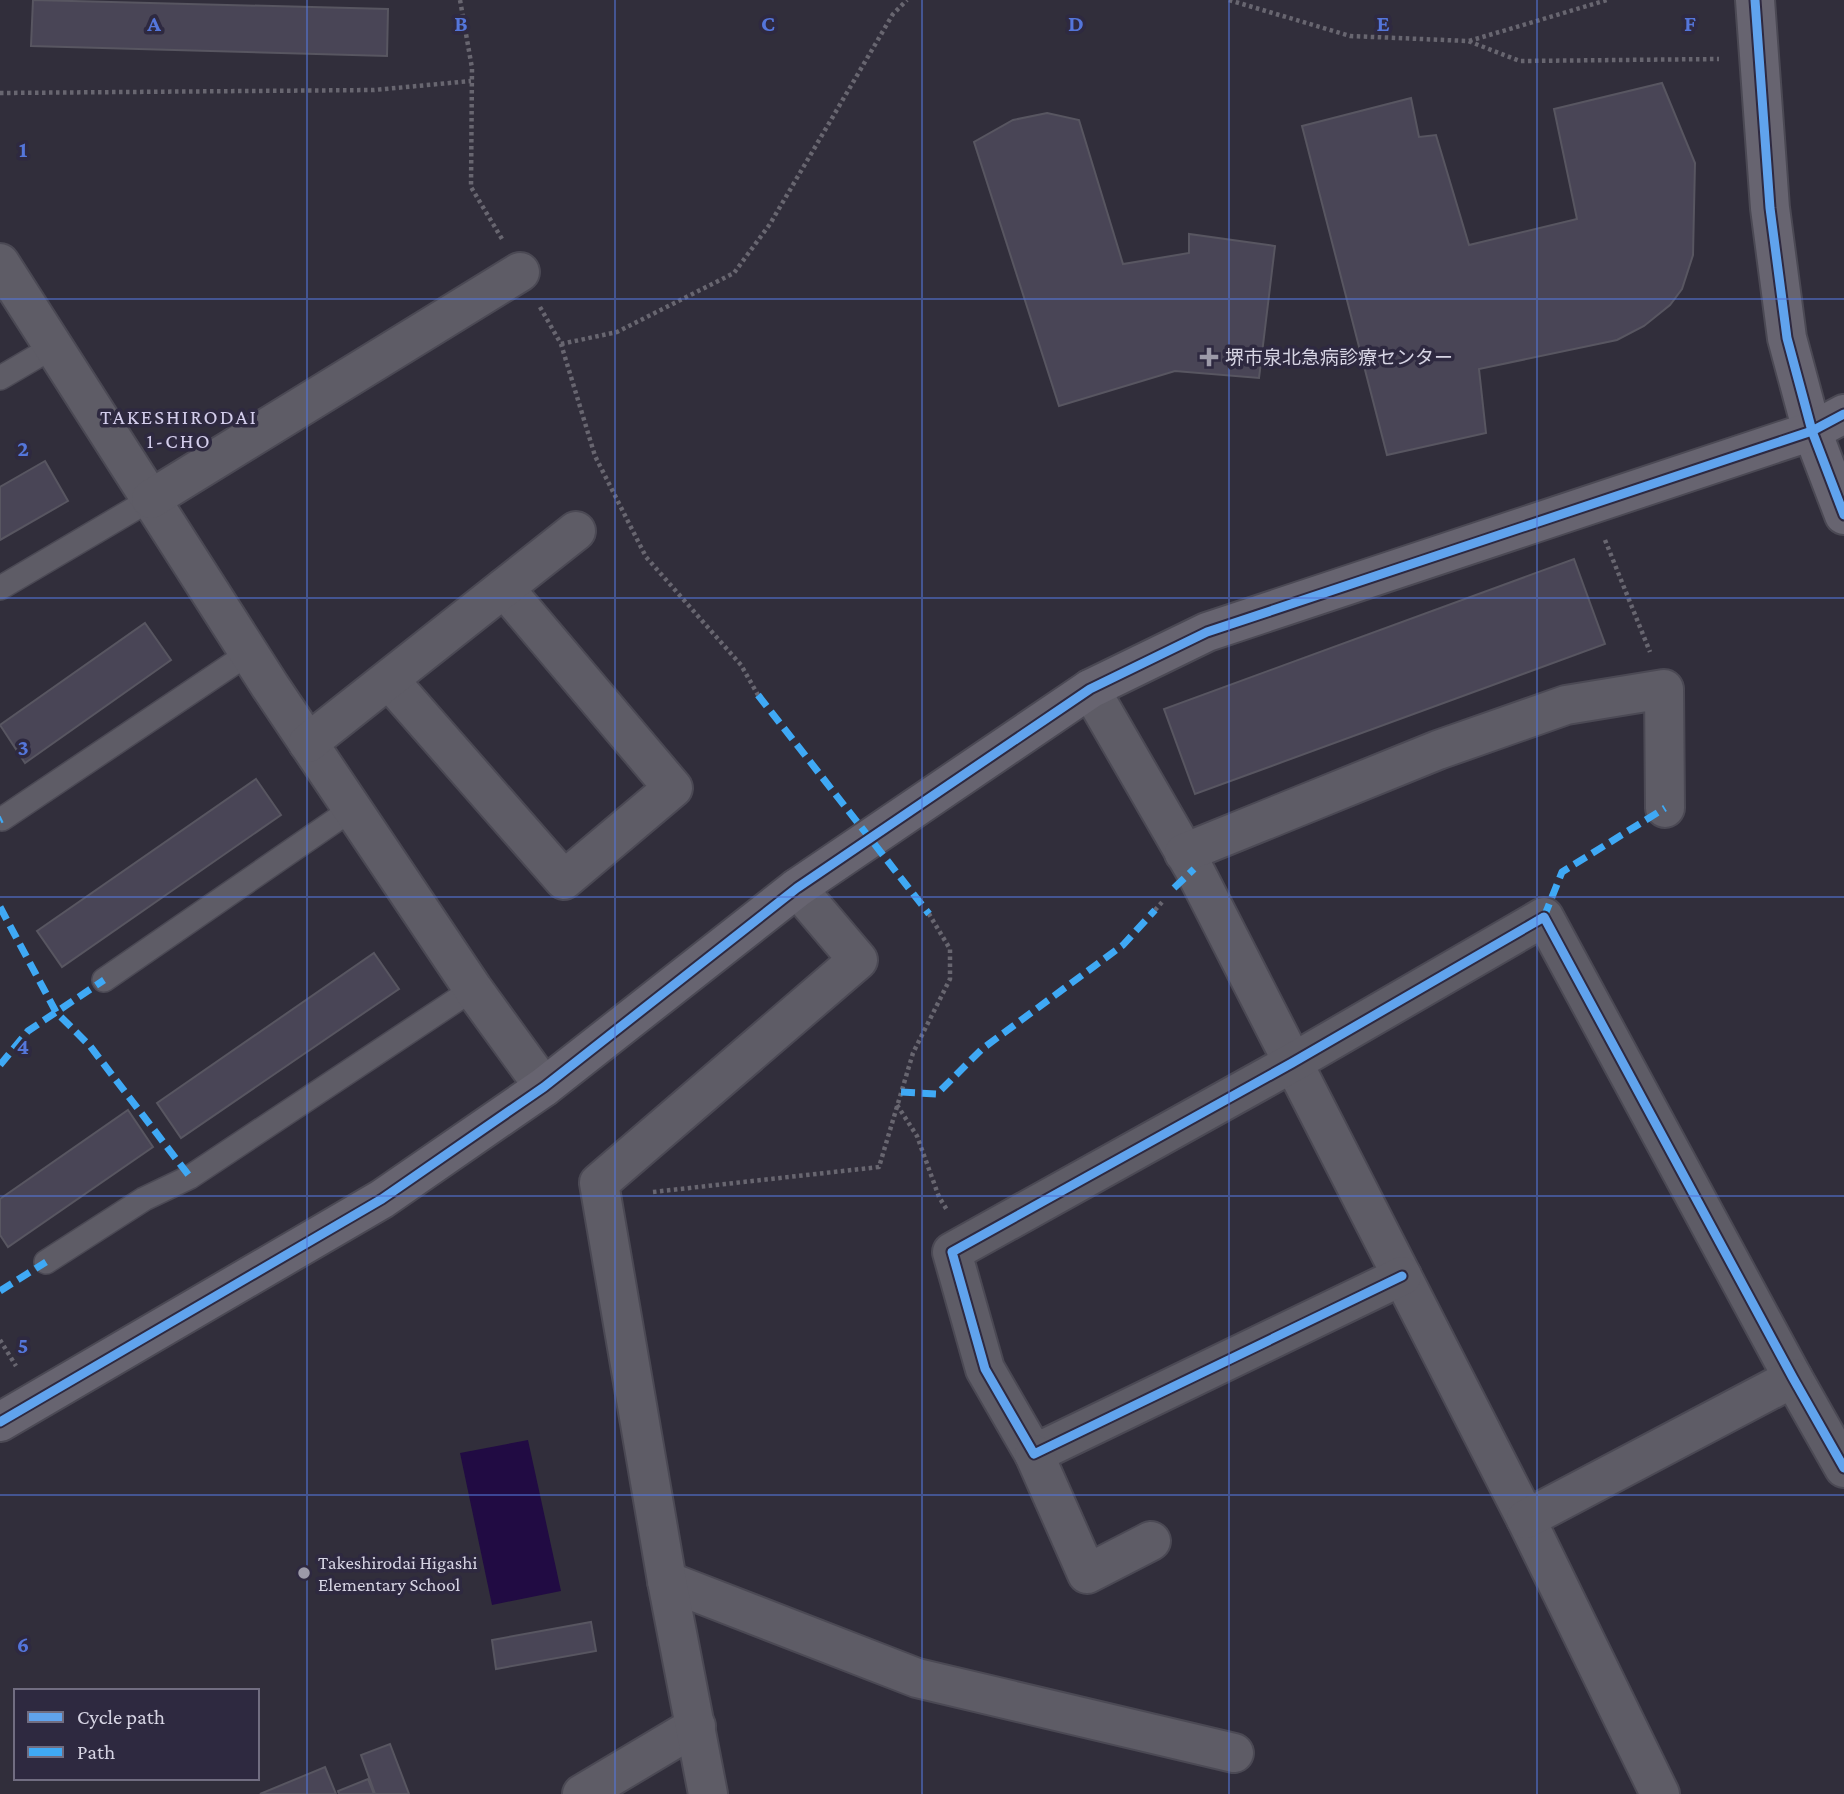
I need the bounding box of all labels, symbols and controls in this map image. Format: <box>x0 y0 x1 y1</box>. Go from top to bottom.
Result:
text: A <box>146 10 161 36</box>
text: B <box>454 10 468 36</box>
text: C <box>761 10 775 36</box>
text: D <box>1068 10 1084 36</box>
text: E <box>1376 10 1390 36</box>
text: F <box>1684 10 1696 36</box>
text: 1 <box>19 136 28 162</box>
marker: 堺市泉北急病診療センター <box>1199 347 1219 367</box>
place label: 堺市泉北急病診療センター <box>1225 347 1453 368</box>
district label: TAKESHIRODAI 1-CHO <box>100 405 258 453</box>
text: 2 <box>17 435 29 461</box>
text: 3 <box>17 734 29 760</box>
text: 4 <box>17 1033 29 1059</box>
text: 5 <box>17 1332 29 1358</box>
place label: Takeshirodai Higashi Elementary School <box>318 1552 478 1595</box>
marker: Takeshirodai Higashi Elementary School <box>296 1565 312 1581</box>
text: 6 <box>17 1631 29 1657</box>
legend <box>14 1689 259 1780</box>
text: Cycle path <box>77 1705 165 1729</box>
text: Path <box>77 1740 115 1764</box>

